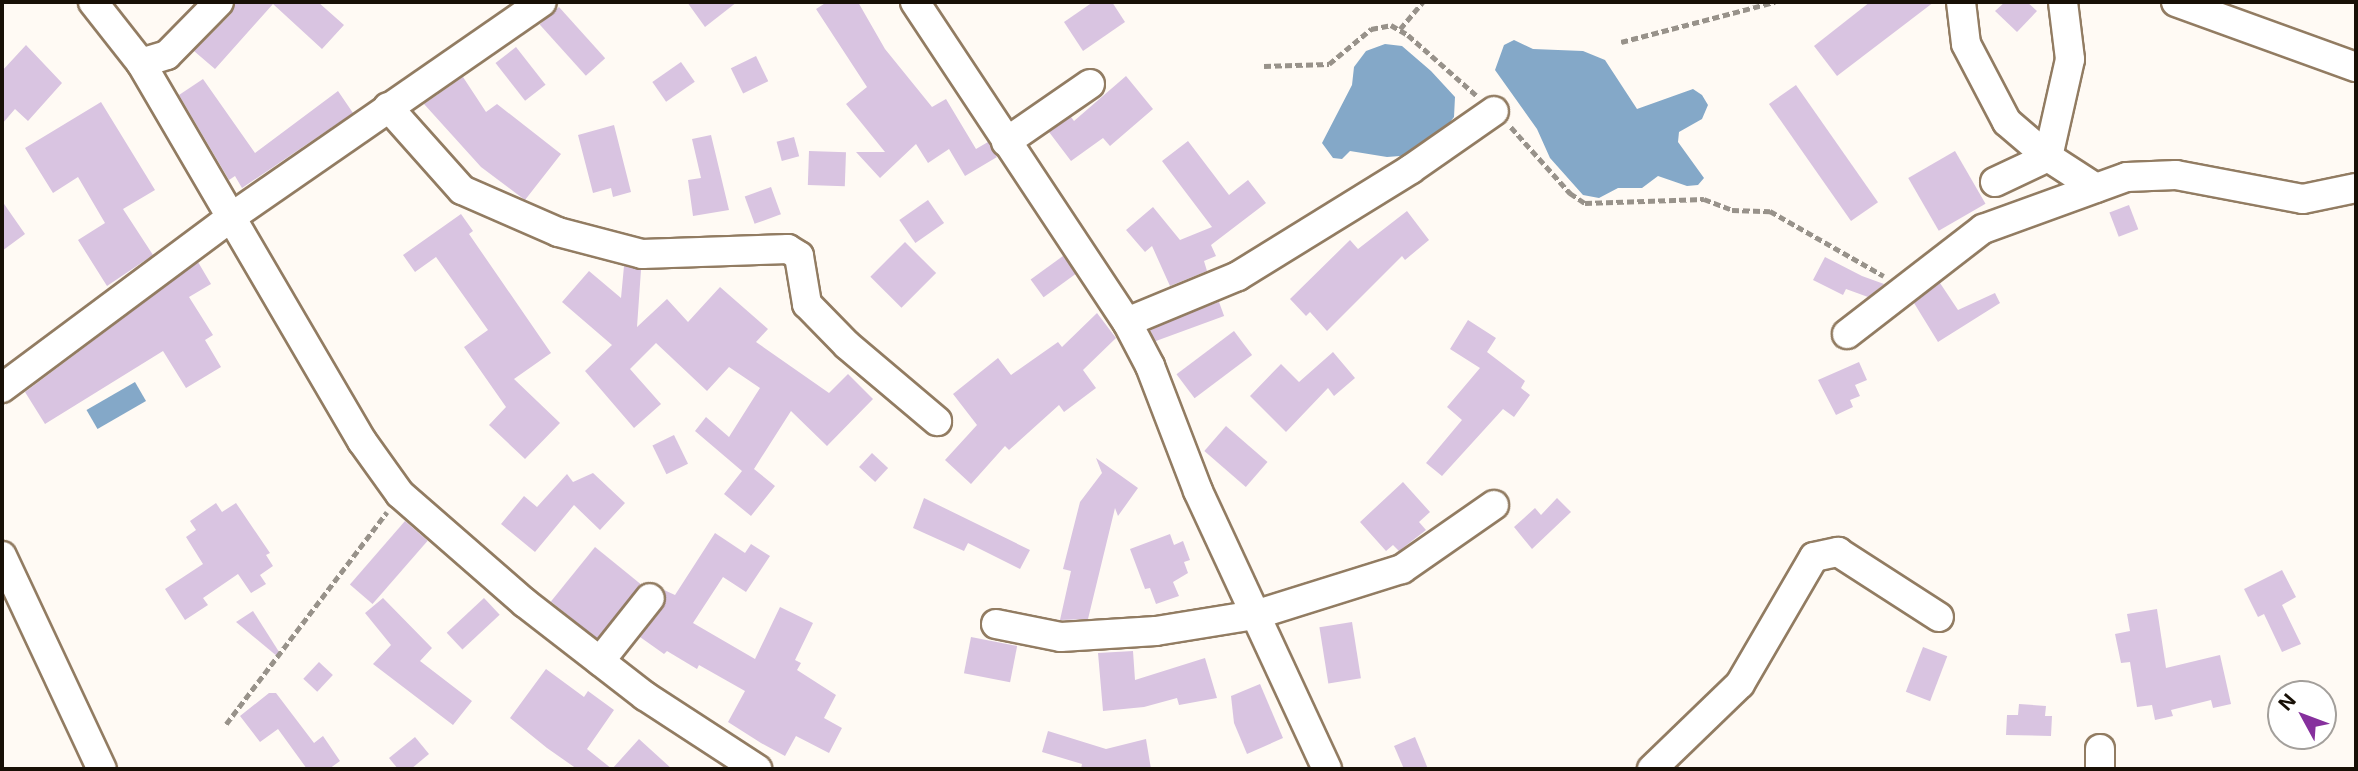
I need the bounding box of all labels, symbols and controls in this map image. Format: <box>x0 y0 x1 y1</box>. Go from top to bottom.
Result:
north arrow <box>2267 680 2337 750</box>
text: N <box>2274 689 2301 715</box>

